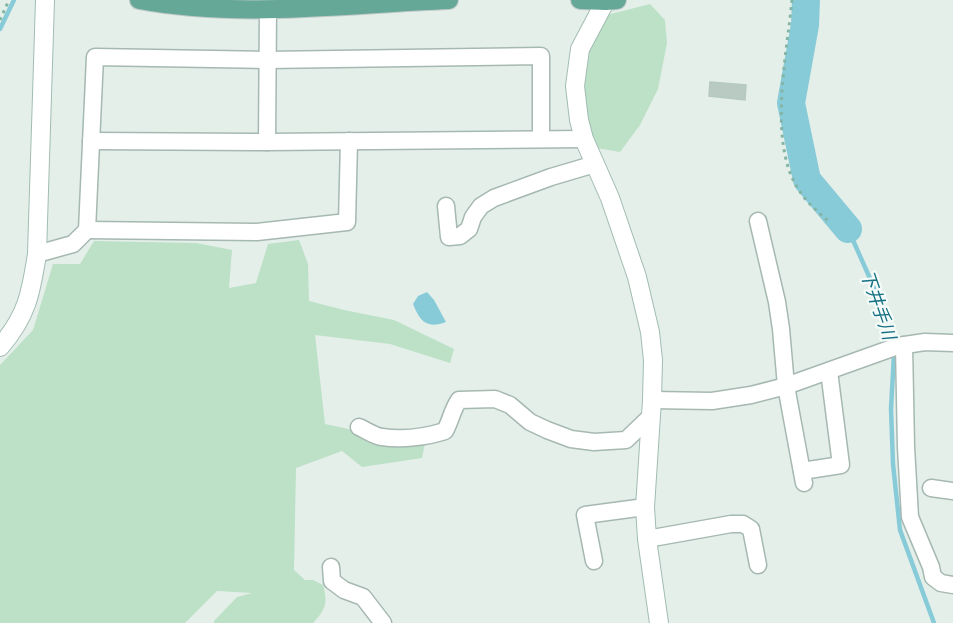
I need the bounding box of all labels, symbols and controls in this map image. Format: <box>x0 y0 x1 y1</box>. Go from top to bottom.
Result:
water label: 下井手川 <box>856 267 901 345</box>

